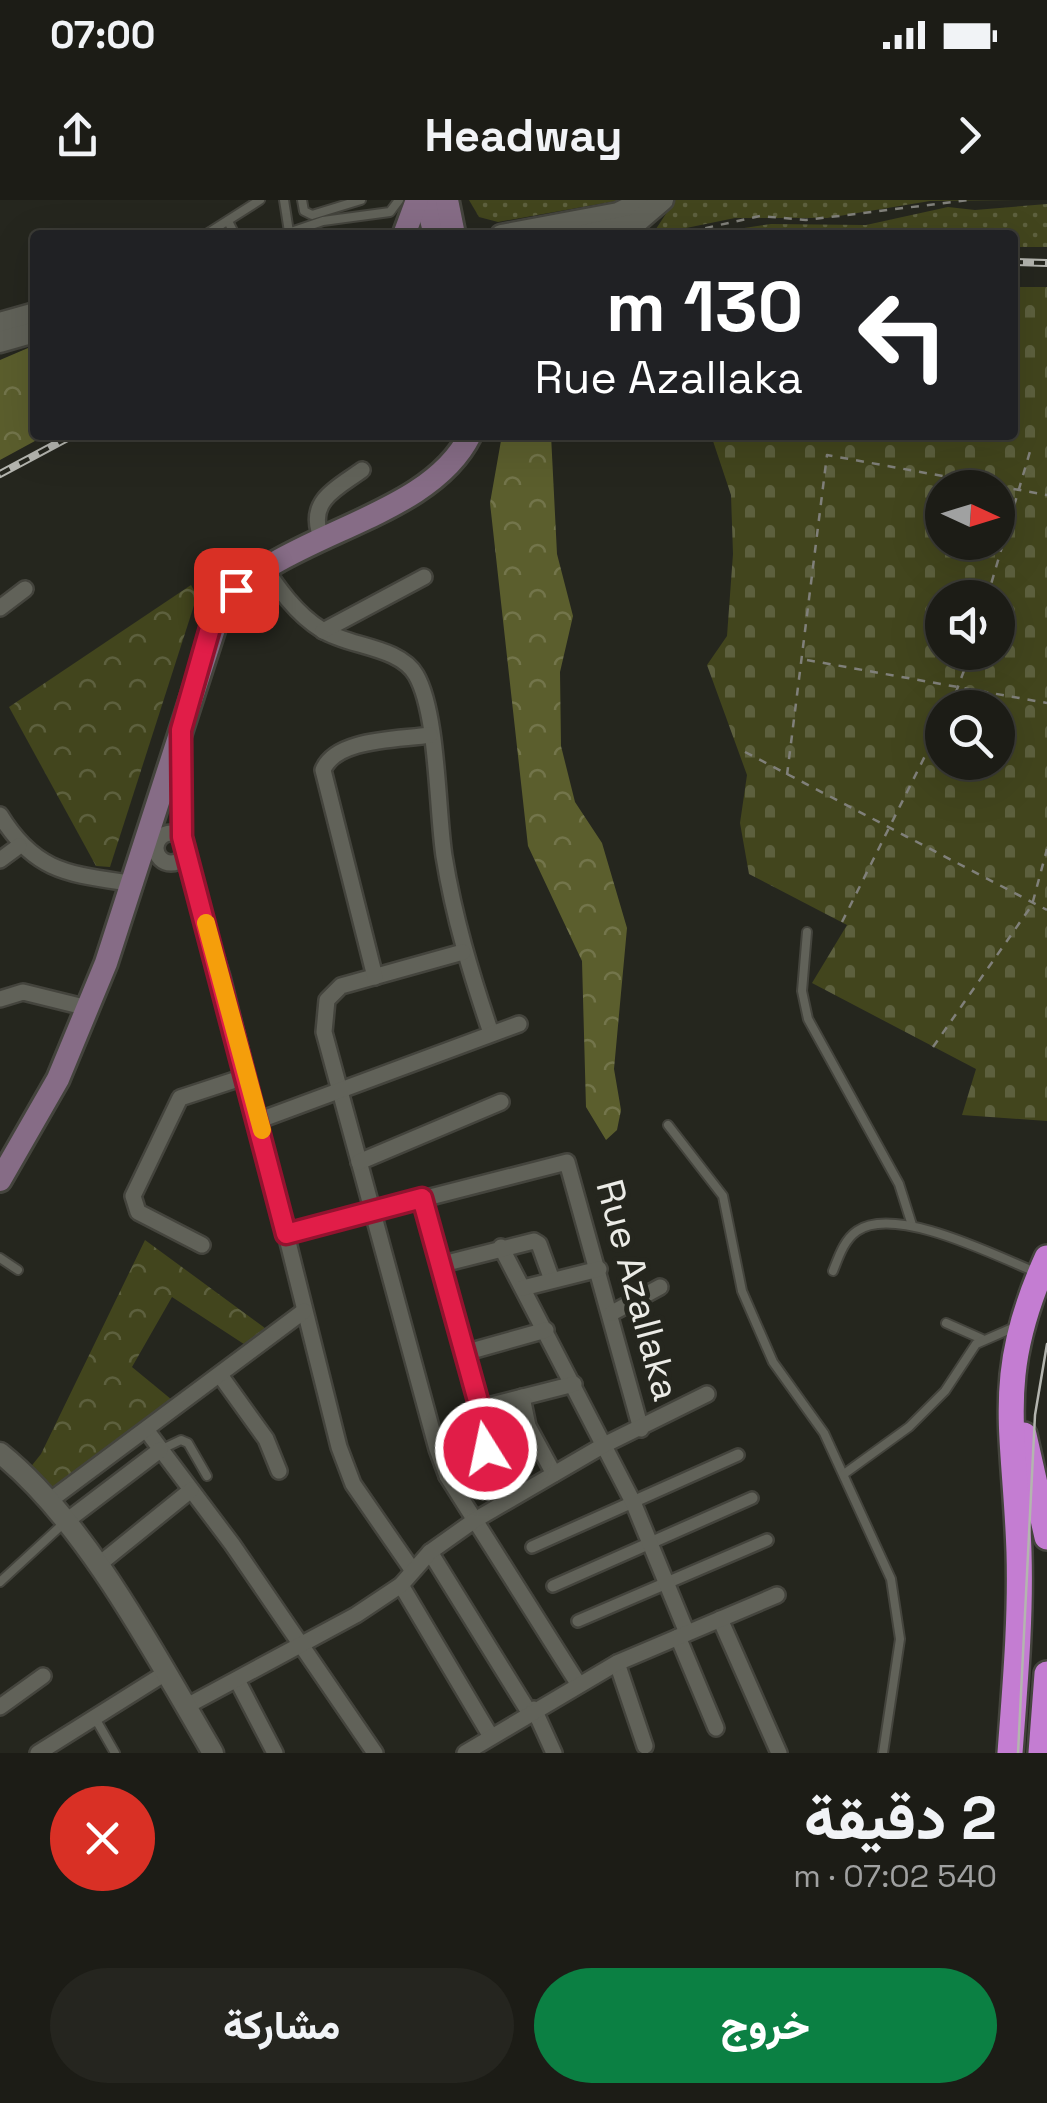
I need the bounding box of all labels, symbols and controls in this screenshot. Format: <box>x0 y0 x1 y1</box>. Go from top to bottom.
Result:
text: 07:00 <box>50 11 156 59</box>
text: Headway <box>424 107 623 164</box>
icon: share <box>50 108 105 163</box>
icon: forward <box>942 108 997 163</box>
text: 130 m <box>606 262 803 351</box>
icon: left <box>838 270 968 400</box>
text: Rue Azallaka <box>534 349 803 406</box>
north arrow <box>925 470 1015 560</box>
map controls <box>925 470 1015 780</box>
pin <box>194 548 279 633</box>
icon: arrive <box>209 563 264 618</box>
button: sound <box>925 580 1015 670</box>
button: search <box>925 690 1015 780</box>
street label: Rue Azallaka <box>585 1174 691 1406</box>
position arrow <box>434 1397 538 1501</box>
text: 2 دقيقة <box>804 1780 997 1857</box>
button: close <box>50 1786 155 1891</box>
text: 540 m · 07:02 <box>793 1856 997 1896</box>
button: مشاركة <box>50 1968 514 2083</box>
button: خروج <box>534 1968 997 2083</box>

